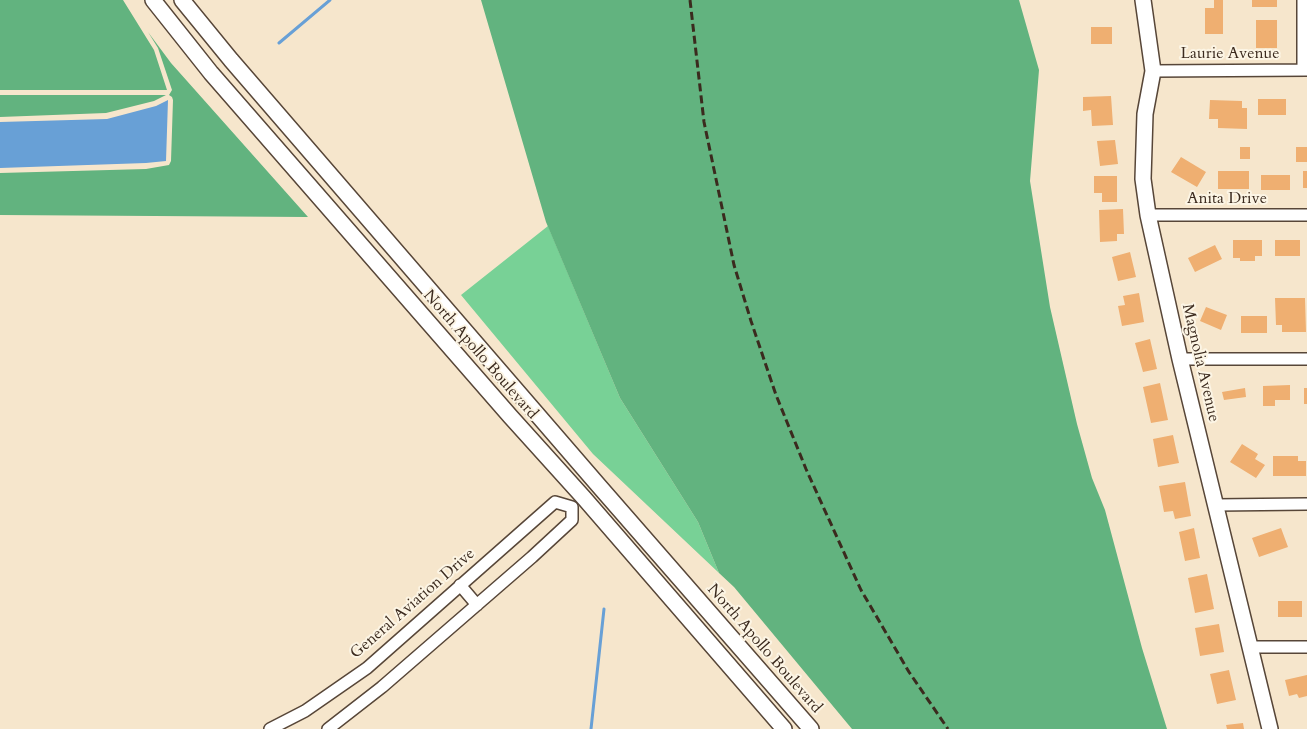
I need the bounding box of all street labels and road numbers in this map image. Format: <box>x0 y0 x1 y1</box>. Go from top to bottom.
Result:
street label: Laurie Avenue <box>1180 44 1280 64</box>
street label: Anita Drive <box>1187 189 1267 209</box>
street label: North Apollo Boulevard <box>419 286 541 424</box>
street label: Magnolia Avenue <box>1177 302 1223 424</box>
street label: General Aviation Drive <box>347 545 479 663</box>
street label: North Apollo Boulevard <box>703 580 825 718</box>

